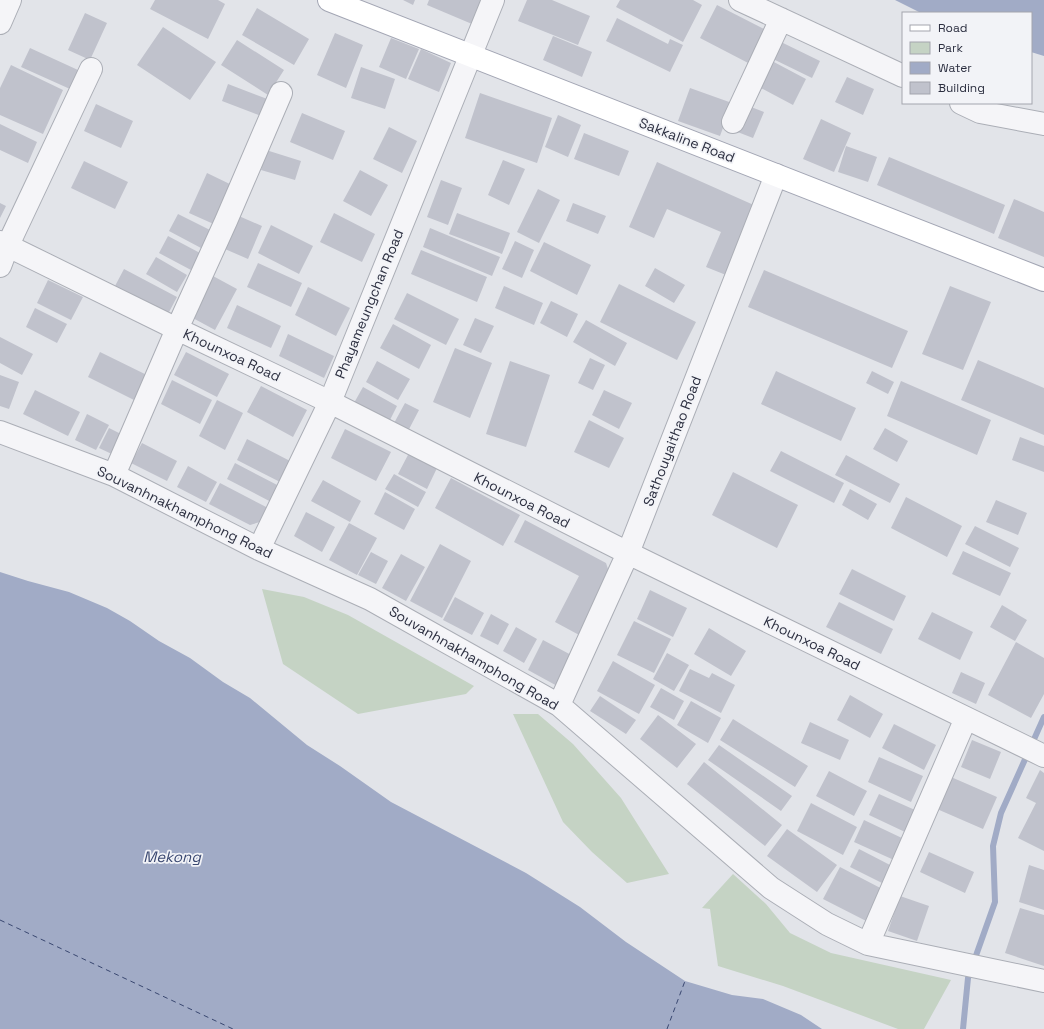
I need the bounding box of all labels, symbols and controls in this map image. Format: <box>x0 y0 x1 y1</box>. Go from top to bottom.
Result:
legend <box>902 12 1032 104</box>
text: Road <box>938 20 967 36</box>
text: Park <box>938 40 963 56</box>
text: Water <box>938 60 972 76</box>
text: Building <box>938 80 985 96</box>
street label: Sakkaline Road <box>636 113 738 167</box>
street label: Phayameungchan Road <box>331 227 407 381</box>
street label: Khounxoa Road <box>180 325 284 385</box>
street label: Sathouyaithao Road <box>639 373 705 509</box>
street label: Souvanhnakhamphong Road <box>94 462 276 562</box>
street label: Khounxoa Road <box>471 468 573 532</box>
street label: Souvanhnakhamphong Road <box>386 602 562 714</box>
street label: Khounxoa Road <box>761 612 863 674</box>
water label: Mekong <box>143 847 202 866</box>

